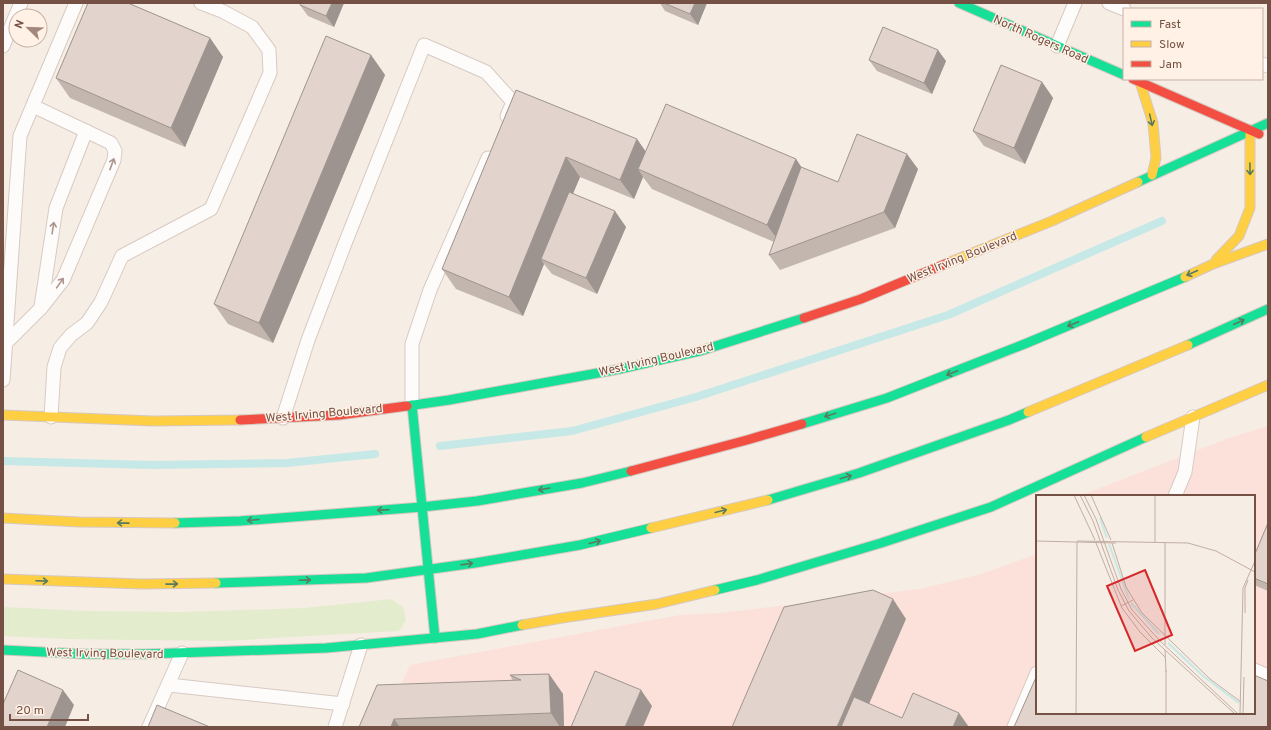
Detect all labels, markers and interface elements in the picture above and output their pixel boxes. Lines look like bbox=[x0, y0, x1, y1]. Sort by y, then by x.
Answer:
north arrow bbox=[8, 8, 48, 48]
legend bbox=[1123, 8, 1263, 80]
street label: North Rogers Road bbox=[991, 12, 1091, 68]
text: Fast bbox=[1159, 17, 1181, 33]
text: N bbox=[12, 18, 28, 31]
text: Slow bbox=[1159, 37, 1185, 53]
text: Jam bbox=[1159, 57, 1182, 73]
one-way arrow bbox=[1148, 113, 1156, 126]
one-way arrow bbox=[108, 158, 116, 170]
one-way arrow bbox=[1247, 162, 1254, 175]
one-way arrow bbox=[49, 222, 57, 235]
street label: West Irving Boulevard bbox=[905, 229, 1020, 287]
one-way arrow bbox=[1187, 270, 1199, 277]
one-way arrow bbox=[56, 277, 64, 288]
one-way arrow bbox=[1232, 317, 1244, 325]
one-way arrow bbox=[1067, 321, 1079, 328]
street label: West Irving Boulevard bbox=[597, 339, 715, 381]
one-way arrow bbox=[947, 369, 959, 377]
street label: West Irving Boulevard bbox=[265, 401, 383, 427]
one-way arrow bbox=[823, 412, 836, 419]
one-way arrow bbox=[840, 472, 852, 480]
one-way arrow bbox=[538, 486, 551, 494]
inset map bbox=[1036, 495, 1255, 714]
one-way arrow bbox=[377, 506, 390, 513]
one-way arrow bbox=[714, 507, 727, 515]
one-way arrow bbox=[247, 516, 260, 523]
one-way arrow bbox=[117, 519, 130, 526]
one-way arrow bbox=[588, 537, 601, 545]
one-way arrow bbox=[460, 560, 473, 568]
one-way arrow bbox=[298, 577, 311, 584]
one-way arrow bbox=[35, 578, 48, 585]
one-way arrow bbox=[165, 580, 178, 588]
street label: West Irving Boulevard bbox=[46, 645, 164, 663]
scale bar bbox=[10, 696, 88, 722]
text: 20 m bbox=[16, 703, 44, 719]

